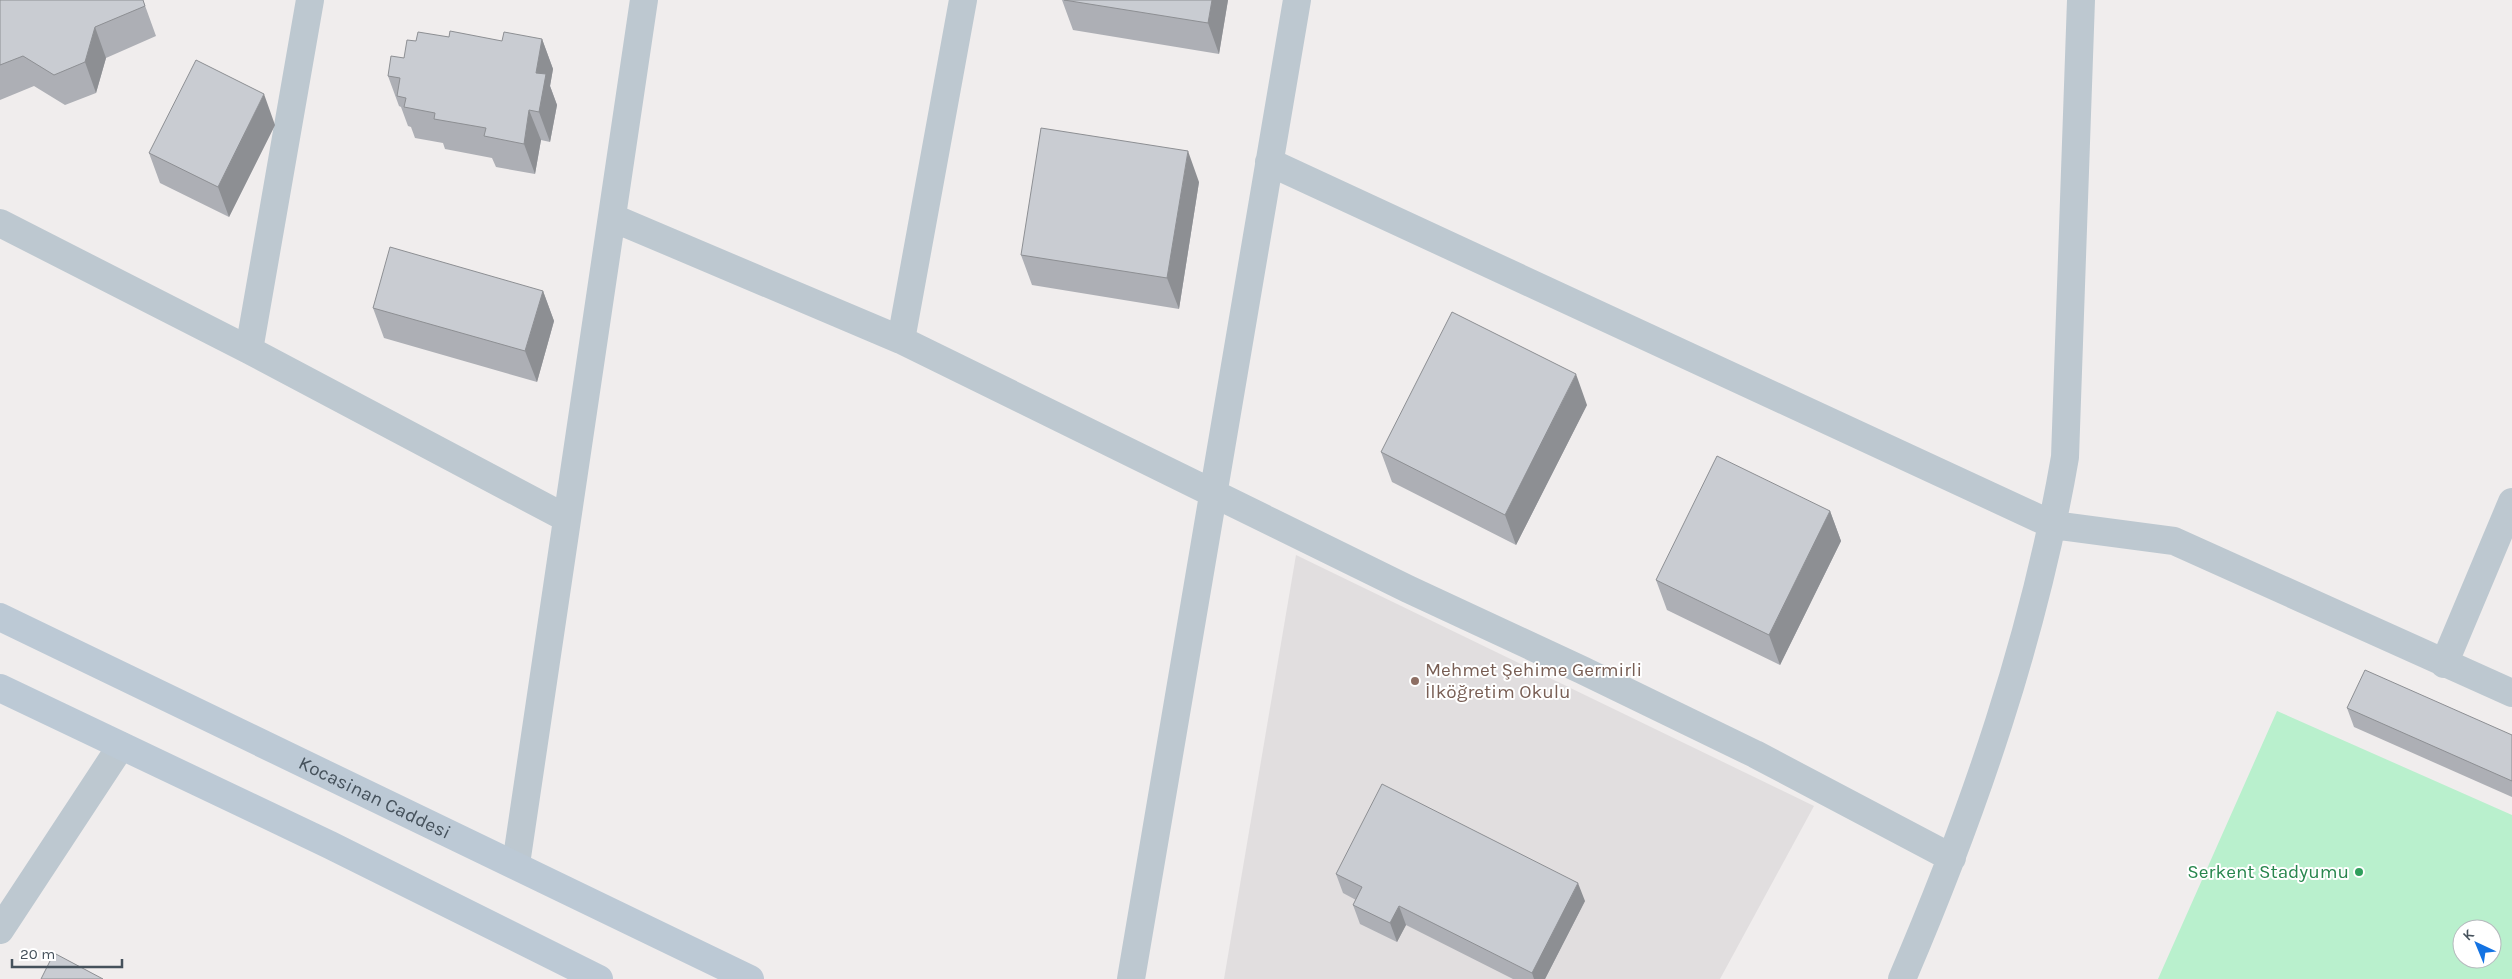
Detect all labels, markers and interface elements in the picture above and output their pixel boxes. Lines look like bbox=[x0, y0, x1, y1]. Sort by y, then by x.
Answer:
place label: Mehmet Şehime Germirli İlköğretim Okulu bbox=[1425, 659, 1642, 703]
marker: Mehmet Şehime Germirli İlköğretim Okulu bbox=[1409, 675, 1421, 687]
street label: Kocasinan Caddesi bbox=[295, 752, 454, 844]
place label: Serkent Stadyumu bbox=[2187, 861, 2349, 883]
marker: Serkent Stadyumu bbox=[2353, 866, 2365, 878]
north arrow bbox=[2452, 919, 2502, 969]
text: K bbox=[2459, 925, 2478, 944]
scale bar bbox=[12, 936, 122, 968]
text: 20 m bbox=[20, 945, 55, 963]

